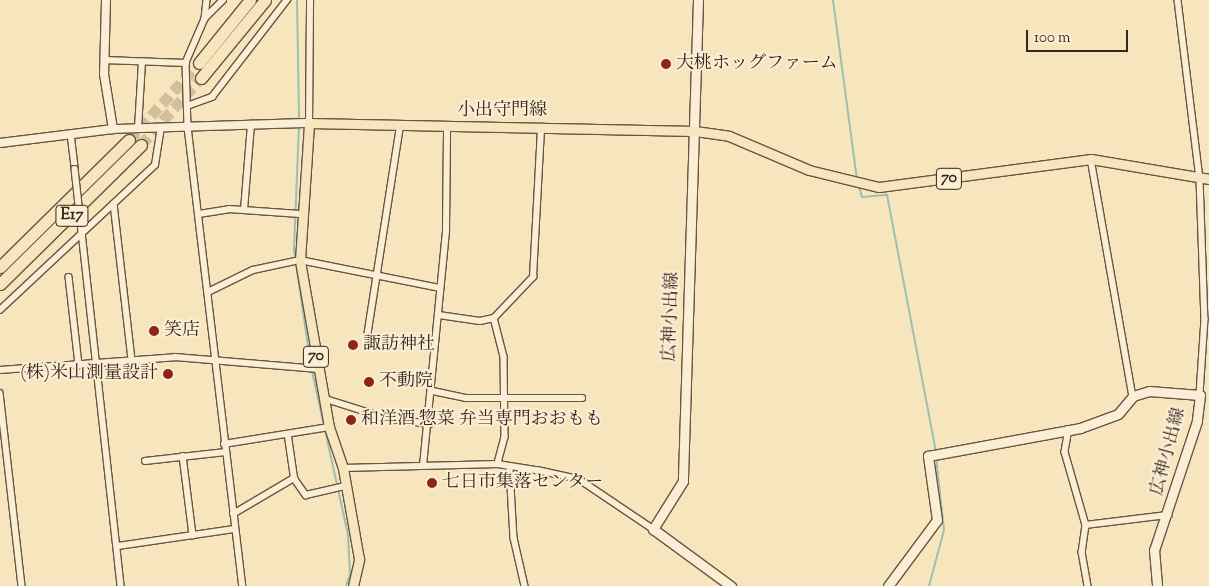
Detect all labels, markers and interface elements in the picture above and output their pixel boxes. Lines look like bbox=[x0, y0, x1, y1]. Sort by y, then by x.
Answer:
scale bar bbox=[1029, 20, 1132, 52]
text: 100 m bbox=[1034, 28, 1070, 49]
place label: 大桃ホッグファーム bbox=[676, 53, 838, 75]
marker: 大桃ホッグファーム bbox=[660, 58, 672, 70]
street label: 小出守門線 bbox=[457, 100, 547, 122]
road number: 70 bbox=[935, 165, 963, 192]
road number: E17 bbox=[54, 202, 90, 230]
street label: 広神小出線 bbox=[660, 272, 684, 362]
place label: 笑店 bbox=[164, 320, 200, 342]
marker: 笑店 bbox=[148, 325, 160, 337]
place label: 諏訪神社 bbox=[363, 334, 435, 356]
marker: 諏訪神社 bbox=[347, 339, 359, 351]
road number: 70 bbox=[302, 344, 330, 371]
place label: (株)米山測量設計 bbox=[20, 363, 158, 385]
marker: (株)米山測量設計 bbox=[162, 368, 174, 380]
place label: 不動院 bbox=[379, 371, 433, 393]
marker: 不動院 bbox=[363, 376, 375, 388]
street label: 広神小出線 bbox=[1147, 406, 1191, 498]
place label: 和洋酒 惣菜 弁当専門おおもも bbox=[361, 409, 603, 431]
marker: 和洋酒 惣菜 弁当専門おおもも bbox=[345, 414, 357, 426]
place label: 七日市集落センター bbox=[442, 472, 604, 494]
marker: 七日市集落センター bbox=[426, 477, 438, 489]

